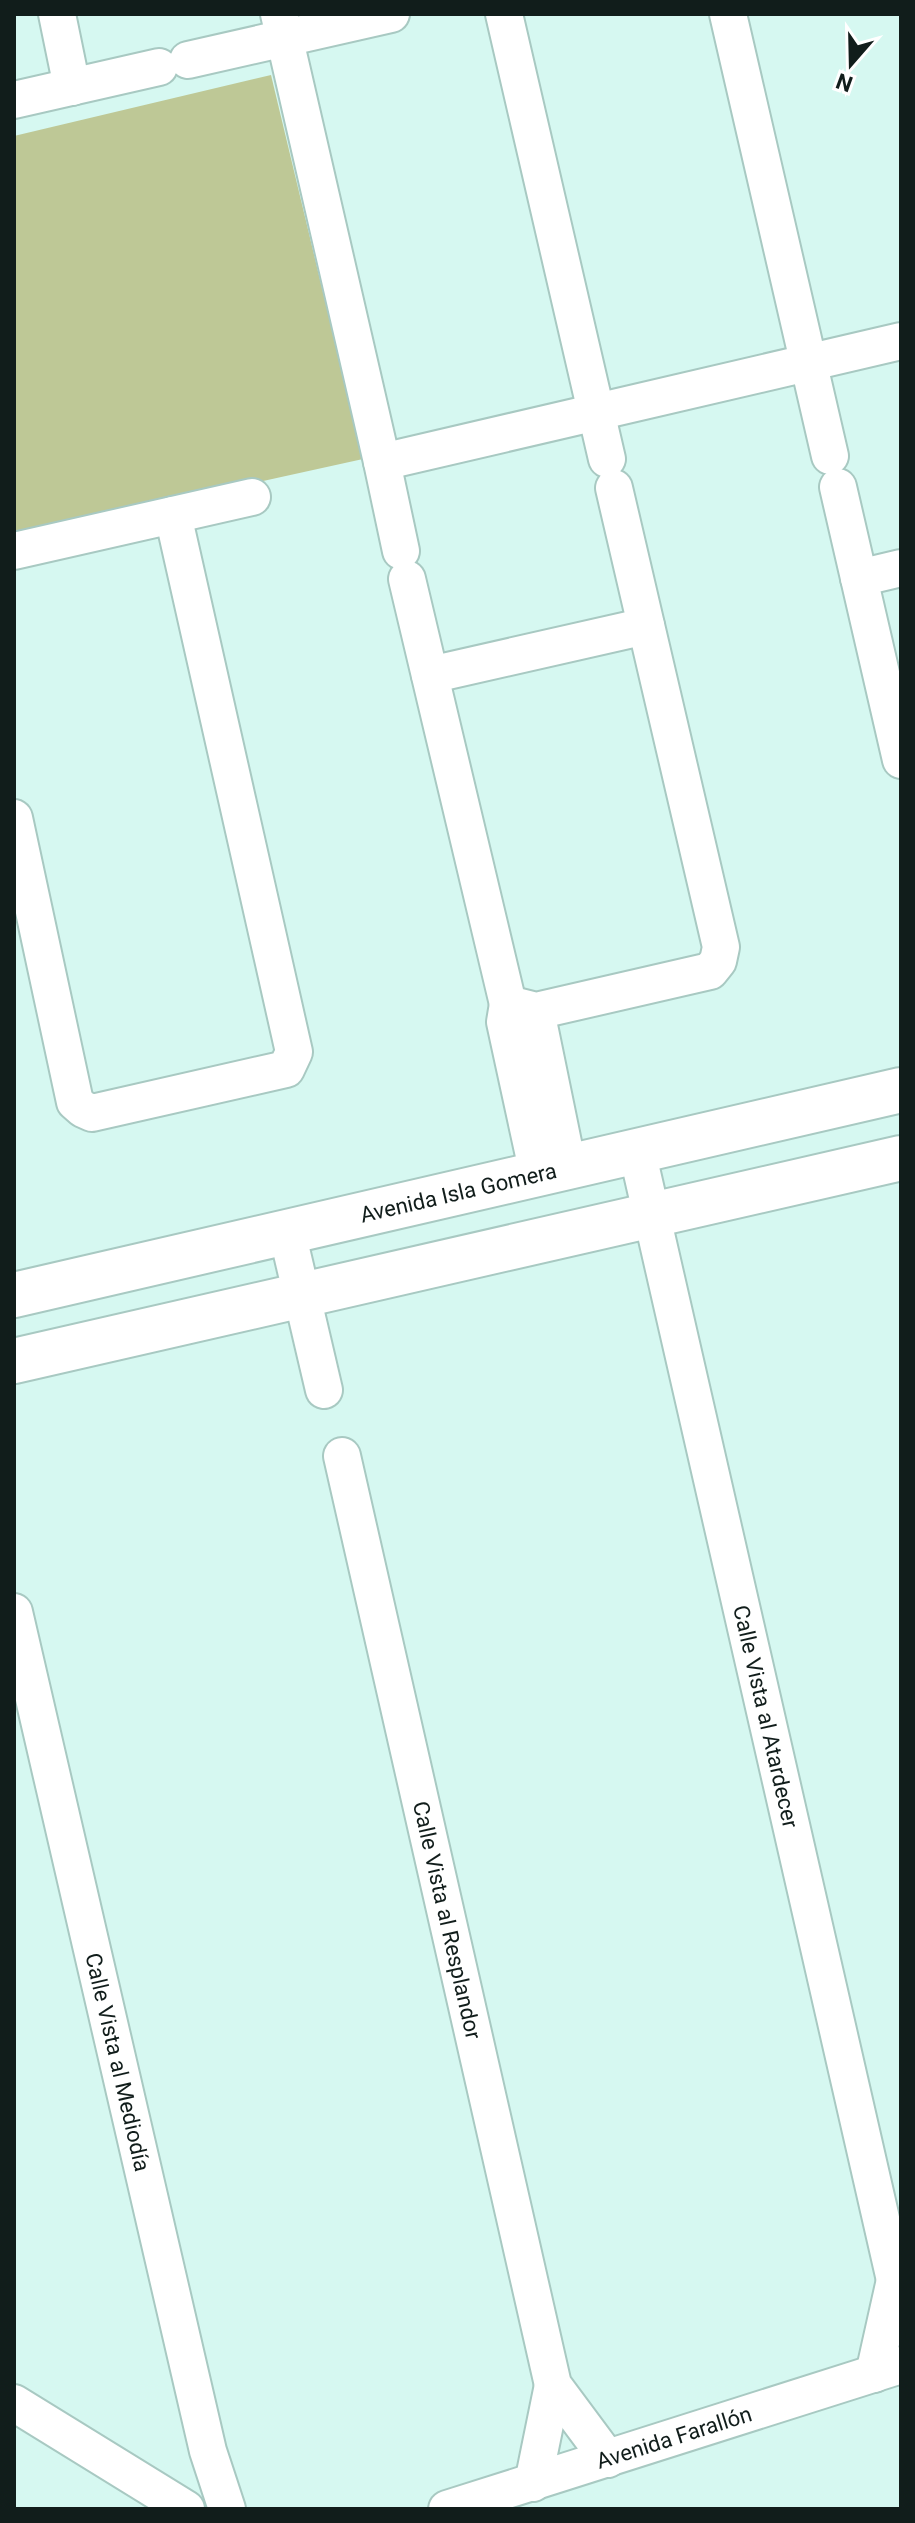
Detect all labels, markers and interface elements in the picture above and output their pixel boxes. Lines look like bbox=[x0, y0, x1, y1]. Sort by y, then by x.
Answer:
north arrow bbox=[811, 24, 891, 104]
text: N bbox=[833, 68, 856, 97]
street label: Avenida Isla Gomera bbox=[358, 1158, 559, 1227]
street label: Calle Vista al Atardecer bbox=[729, 1603, 804, 1831]
street label: Calle Vista al Resplandor bbox=[408, 1799, 487, 2042]
street label: Calle Vista al Mediodía bbox=[81, 1950, 155, 2174]
street label: Avenida Farallón bbox=[593, 2401, 755, 2473]

